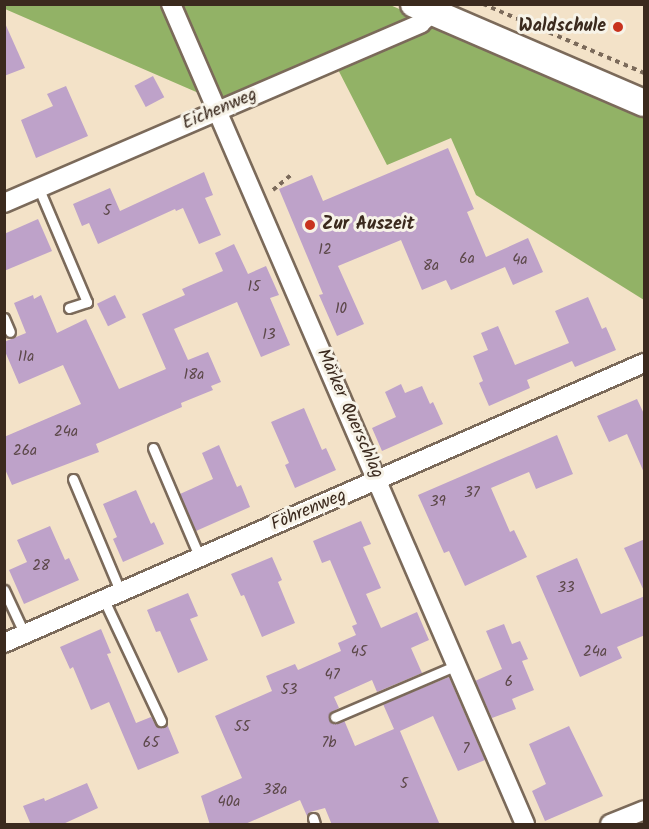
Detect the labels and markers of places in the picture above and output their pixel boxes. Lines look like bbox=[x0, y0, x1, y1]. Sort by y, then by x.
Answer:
place label: Waldschule bbox=[519, 16, 606, 38]
marker: Waldschule bbox=[611, 20, 625, 34]
place label: Zur Auszeit bbox=[322, 214, 415, 236]
marker: Zur Auszeit bbox=[303, 218, 317, 232]

